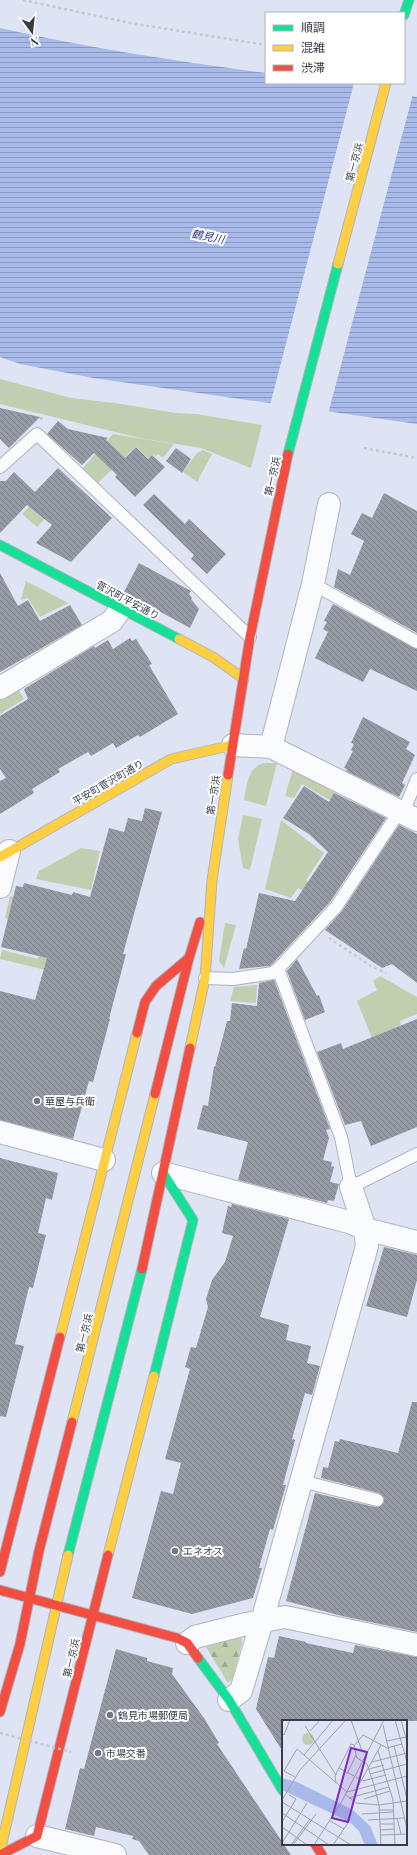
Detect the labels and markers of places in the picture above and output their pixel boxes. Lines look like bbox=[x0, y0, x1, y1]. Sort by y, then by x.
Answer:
place label: 華屋与兵衛 bbox=[45, 1094, 95, 1108]
marker: 華屋与兵衛 bbox=[32, 1096, 42, 1106]
place label: エネオス bbox=[183, 1544, 223, 1558]
marker: エネオス bbox=[170, 1546, 180, 1556]
place label: 鶴見市場郵便局 bbox=[118, 1708, 188, 1722]
marker: 鶴見市場郵便局 bbox=[105, 1710, 115, 1720]
place label: 市場交番 bbox=[106, 1746, 146, 1760]
marker: 市場交番 bbox=[93, 1748, 103, 1758]

